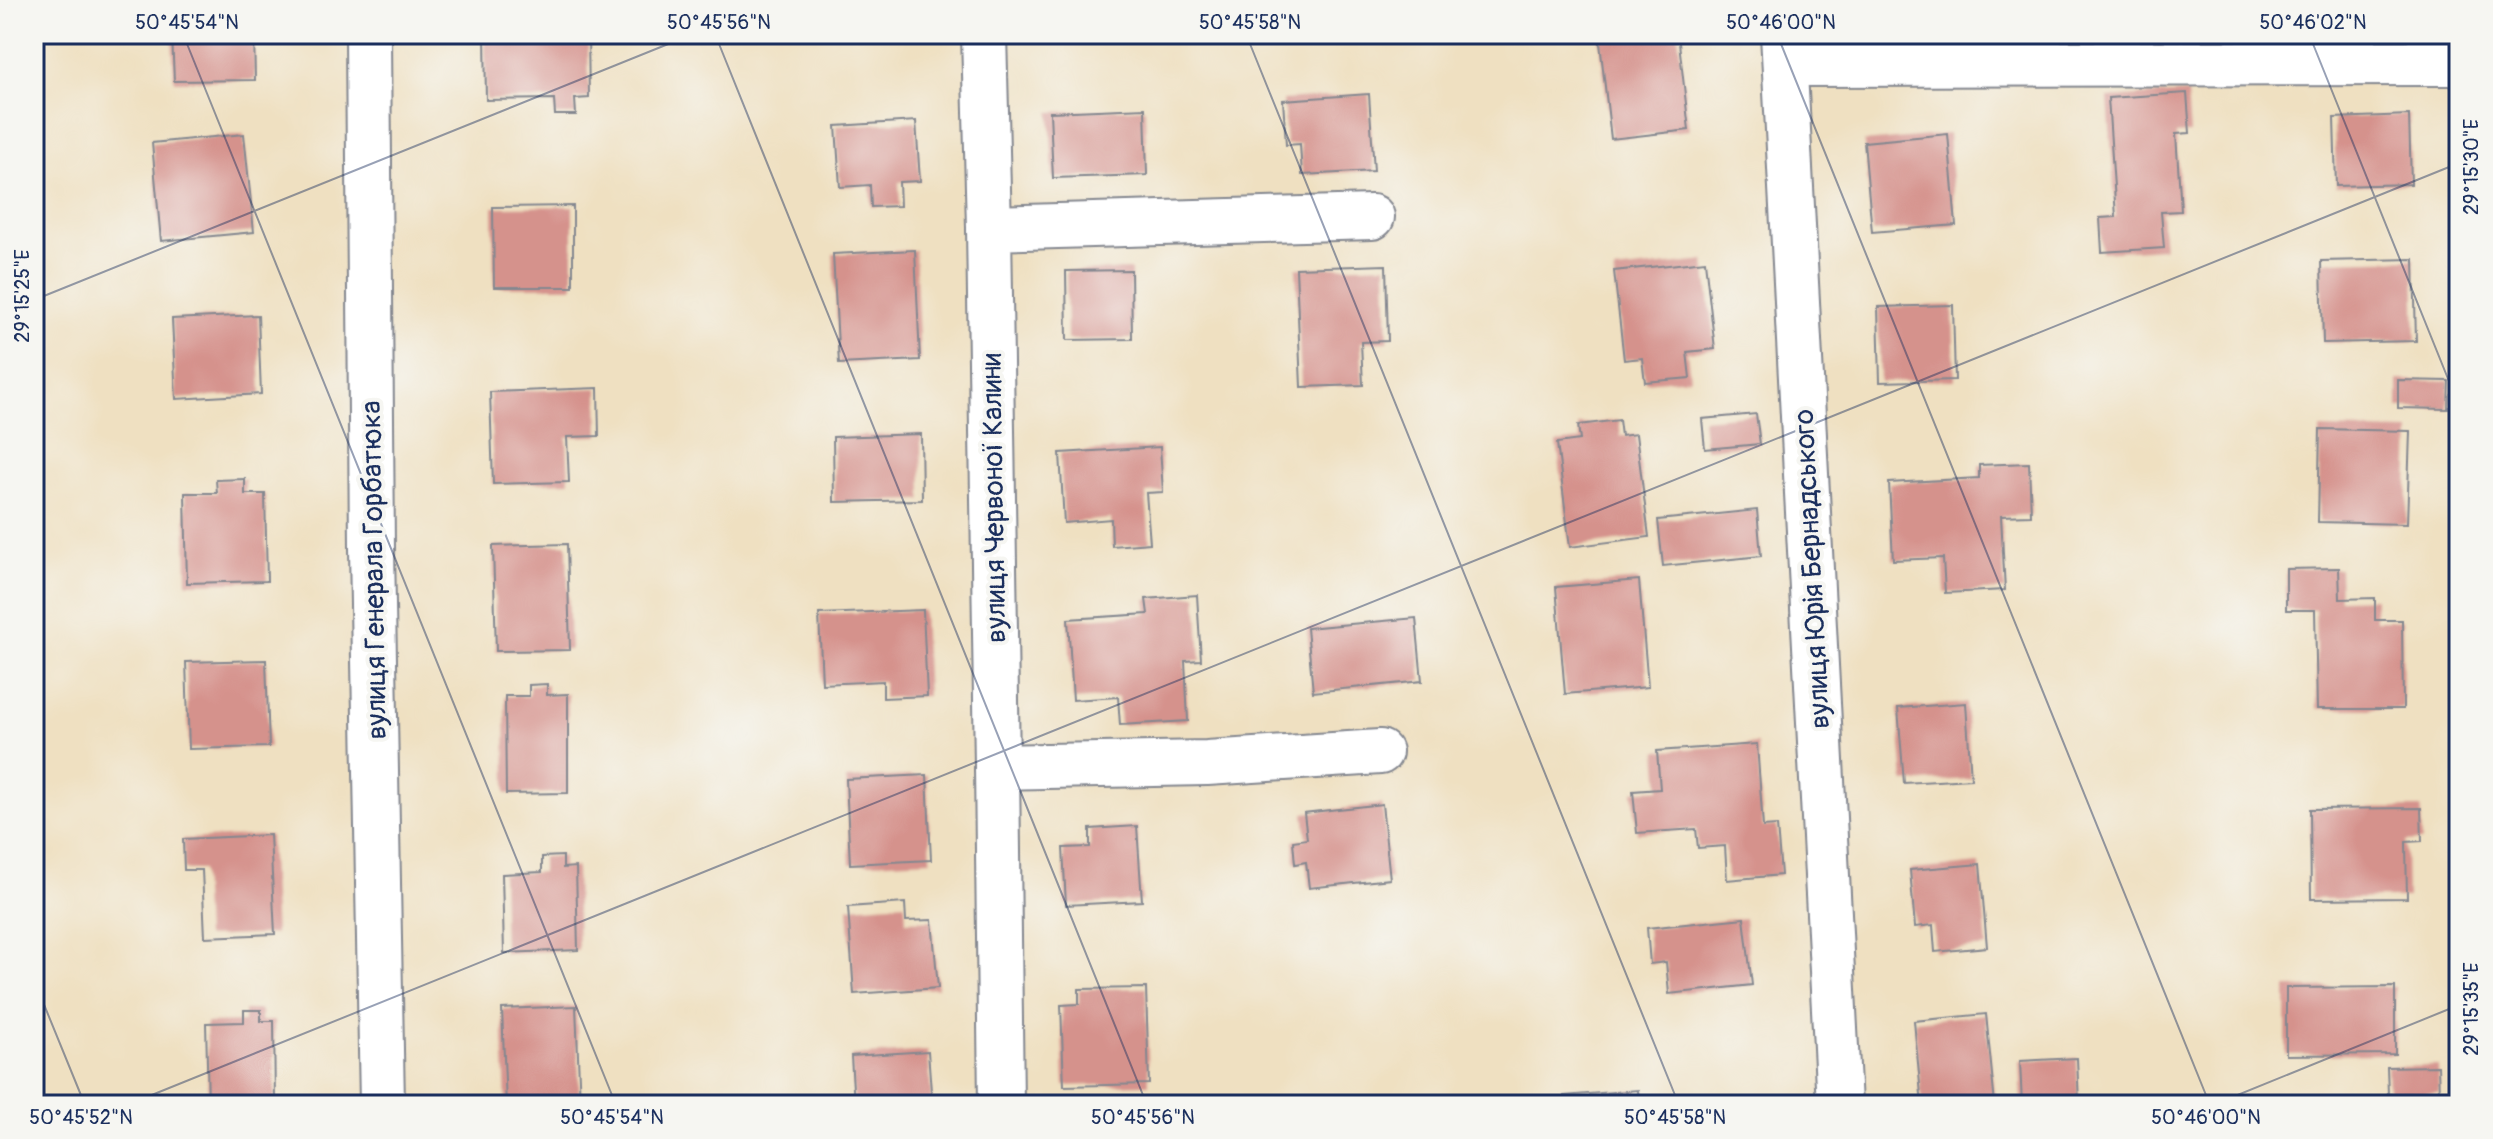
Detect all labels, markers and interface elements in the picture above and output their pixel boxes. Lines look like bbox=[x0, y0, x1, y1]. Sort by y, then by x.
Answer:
text: 50°45'54"N bbox=[135, 10, 239, 35]
text: 50°45'56"N bbox=[667, 10, 771, 35]
text: 50°45'58"N bbox=[1199, 10, 1301, 35]
text: 50°46'00"N bbox=[1726, 10, 1836, 35]
text: 50°46'02"N bbox=[2260, 10, 2366, 35]
text: 29°15'30"E bbox=[2459, 119, 2484, 215]
text: 29°15'25"E bbox=[10, 249, 35, 343]
street label: вулиця Червоної Калини bbox=[974, 353, 1015, 643]
street label: вулиця Генерала Горбатюка bbox=[354, 400, 395, 740]
street label: вулиця Юрія Бернадського bbox=[1787, 408, 1838, 730]
text: 29°15'35"E bbox=[2459, 962, 2484, 1056]
text: 50°45'52"N bbox=[29, 1105, 133, 1130]
text: 50°45'54"N bbox=[560, 1105, 664, 1130]
text: 50°45'56"N bbox=[1091, 1105, 1195, 1130]
text: 50°45'58"N bbox=[1624, 1105, 1726, 1130]
text: 50°46'00"N bbox=[2151, 1105, 2261, 1130]

